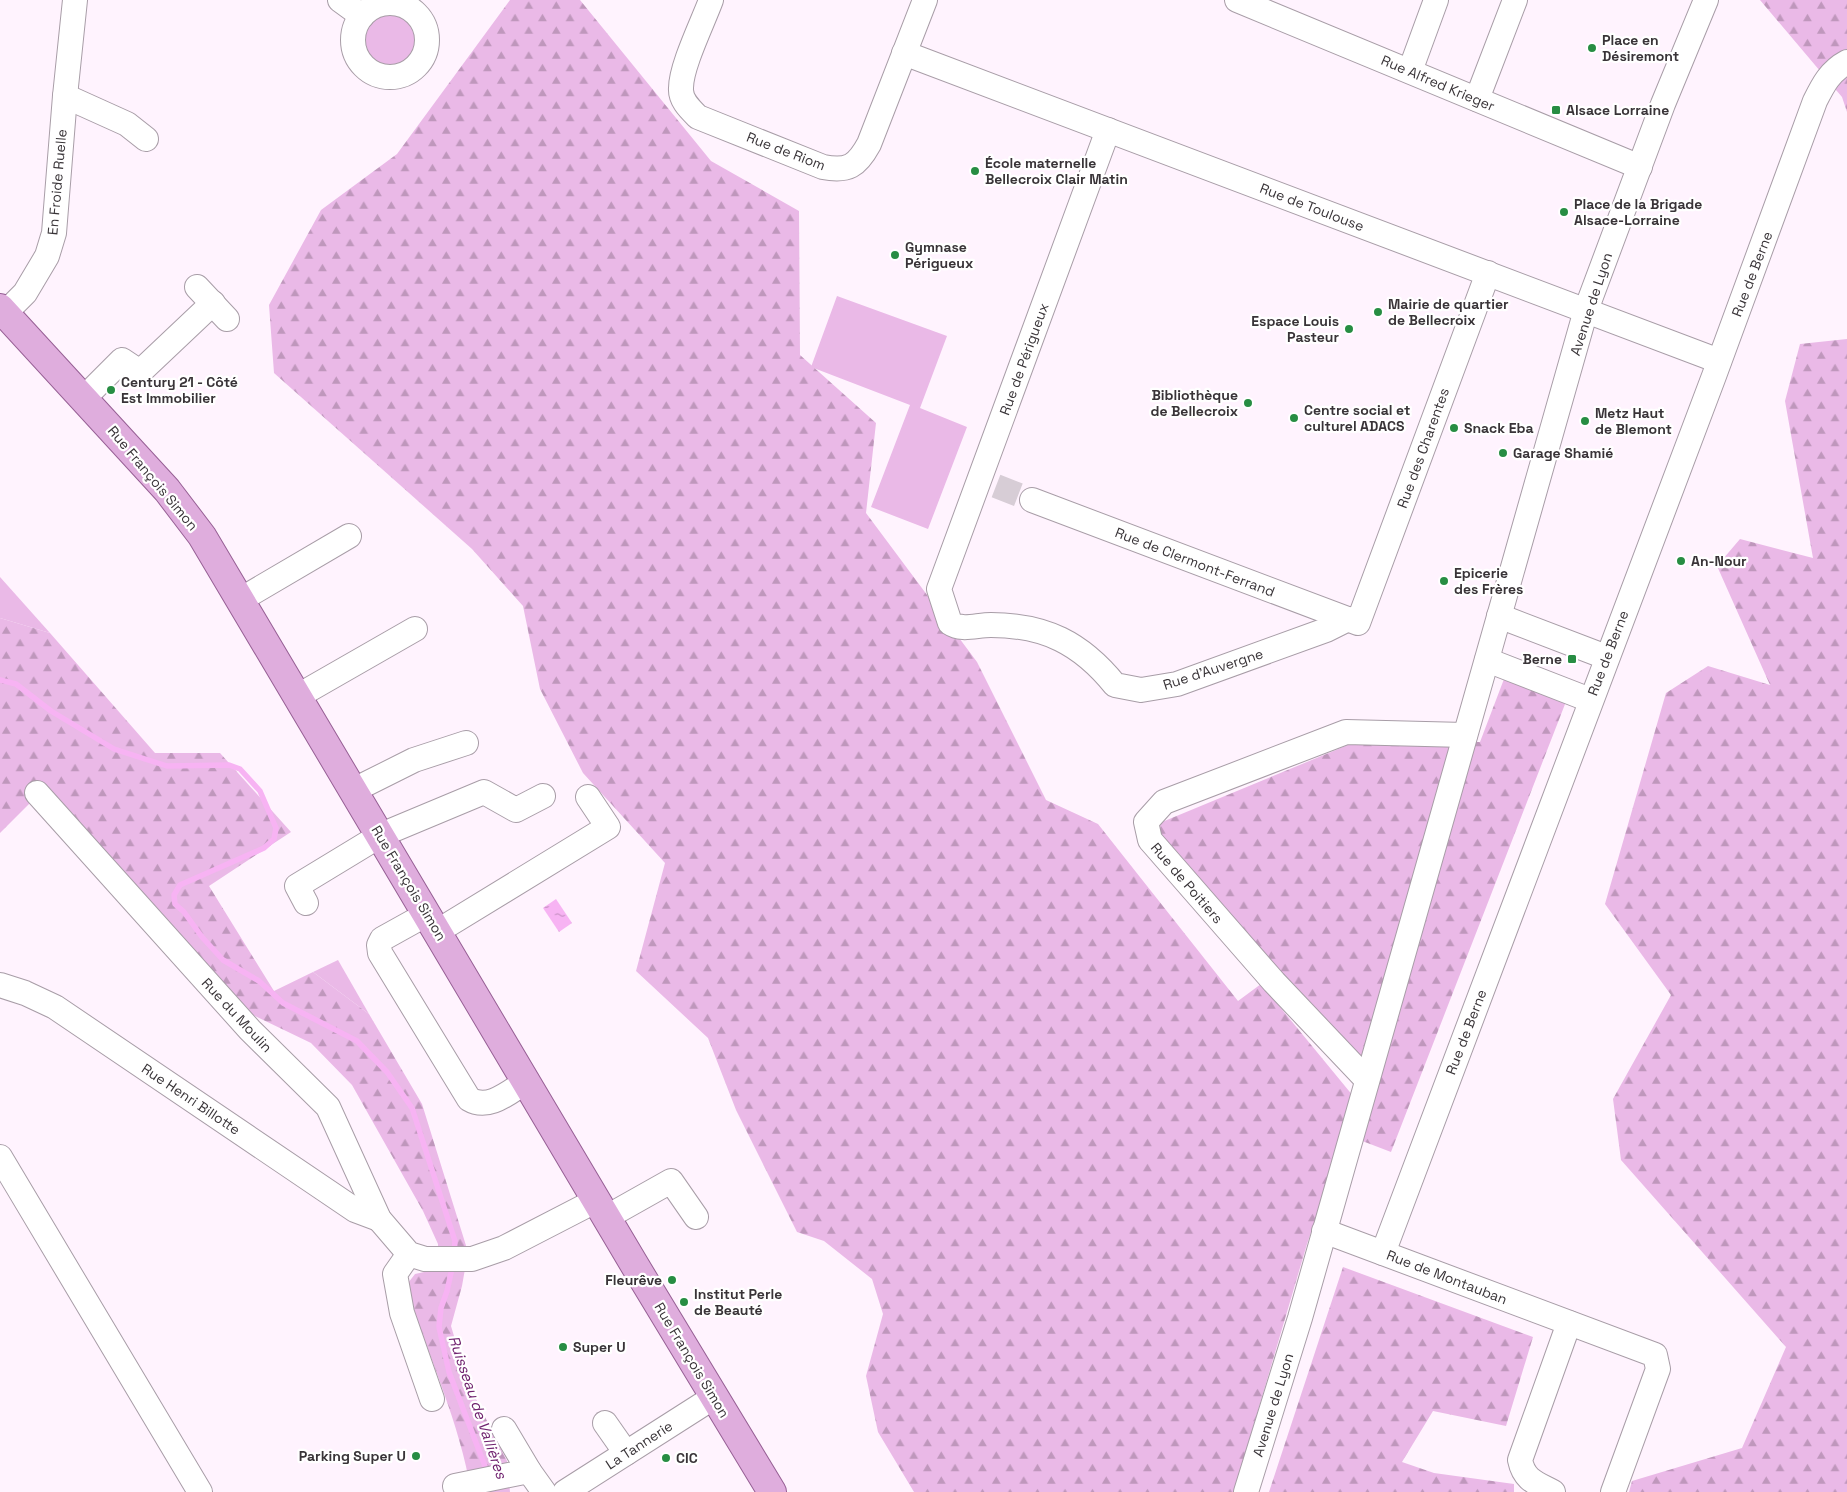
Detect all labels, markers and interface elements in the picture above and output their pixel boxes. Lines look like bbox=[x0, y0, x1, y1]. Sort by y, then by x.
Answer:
place label: Place en Désiremont bbox=[1602, 31, 1679, 65]
marker: Place en Désiremont bbox=[1586, 42, 1598, 54]
street label: Rue Alfred Krieger bbox=[1379, 51, 1497, 115]
place label: Alsace Lorraine bbox=[1566, 101, 1669, 119]
marker: Alsace Lorraine bbox=[1550, 104, 1562, 116]
street label: En Froide Ruelle bbox=[43, 128, 71, 236]
street label: Rue de Riom bbox=[744, 128, 828, 174]
place label: École maternelle Bellecroix Clair Matin bbox=[985, 154, 1128, 188]
marker: École maternelle Bellecroix Clair Matin bbox=[969, 165, 981, 177]
street label: Rue de Toulouse bbox=[1257, 179, 1367, 235]
place label: Place de la Brigade Alsace-Lorraine bbox=[1574, 195, 1702, 229]
marker: Place de la Brigade Alsace-Lorraine bbox=[1558, 206, 1570, 218]
street label: Rue de Berne bbox=[1727, 229, 1777, 319]
place label: Gymnase Périgueux bbox=[905, 238, 973, 272]
marker: Gymnase Périgueux bbox=[889, 249, 901, 261]
street label: Avenue de Lyon bbox=[1566, 250, 1616, 358]
place label: Mairie de quartier de Bellecroix bbox=[1388, 295, 1509, 329]
street label: Rue de Périgueux bbox=[995, 300, 1053, 418]
marker: Mairie de quartier de Bellecroix bbox=[1372, 306, 1384, 318]
place label: Espace Louis Pasteur bbox=[1251, 312, 1339, 346]
marker: Espace Louis Pasteur bbox=[1343, 323, 1355, 335]
place label: Century 21 - Côté Est Immobilier bbox=[121, 373, 238, 407]
marker: Century 21 - Côté Est Immobilier bbox=[105, 384, 117, 396]
street label: Rue des Charentes bbox=[1393, 385, 1453, 511]
place label: Bibliothèque de Bellecroix bbox=[1150, 386, 1238, 420]
marker: Bibliothèque de Bellecroix bbox=[1242, 397, 1254, 409]
place label: Centre social et culturel ADACS bbox=[1304, 401, 1410, 435]
place label: Metz Haut de Blemont bbox=[1595, 404, 1672, 438]
marker: Centre social et culturel ADACS bbox=[1288, 412, 1300, 424]
marker: Metz Haut de Blemont bbox=[1579, 415, 1591, 427]
place label: Snack Eba bbox=[1464, 419, 1534, 437]
street label: Rue François Simon bbox=[104, 422, 202, 534]
marker: Snack Eba bbox=[1448, 422, 1460, 434]
place label: Garage Shamié bbox=[1513, 444, 1613, 462]
marker: Garage Shamié bbox=[1497, 447, 1509, 459]
street label: Rue de Clermont-Ferrand bbox=[1113, 523, 1277, 601]
place label: An-Nour bbox=[1691, 552, 1747, 570]
marker: An-Nour bbox=[1675, 555, 1687, 567]
place label: Epicerie des Frères bbox=[1454, 564, 1523, 598]
marker: Epicerie des Frères bbox=[1438, 575, 1450, 587]
street label: Rue de Berne bbox=[1583, 608, 1633, 698]
street label: Rue d'Auvergne bbox=[1161, 644, 1265, 694]
place label: Berne bbox=[1522, 650, 1562, 668]
marker: Berne bbox=[1566, 653, 1578, 665]
street label: Rue François Simon bbox=[367, 822, 451, 944]
street label: Rue de Poitiers bbox=[1147, 839, 1227, 927]
street label: Rue du Moulin bbox=[198, 974, 276, 1056]
street label: Rue de Berne bbox=[1441, 987, 1491, 1077]
street label: Rue Henri Billotte bbox=[138, 1059, 244, 1139]
street label: Rue de Montauban bbox=[1384, 1246, 1510, 1308]
place label: Fleurêve bbox=[605, 1271, 662, 1289]
marker: Fleurêve bbox=[666, 1274, 678, 1286]
place label: Institut Perle de Beauté bbox=[694, 1285, 782, 1319]
marker: Institut Perle de Beauté bbox=[678, 1296, 690, 1308]
street label: Rue François Simon bbox=[650, 1299, 734, 1421]
water label: Ruisseau de Vallières bbox=[445, 1333, 512, 1482]
place label: Super U bbox=[573, 1338, 626, 1356]
marker: Super U bbox=[557, 1341, 569, 1353]
street label: Avenue de Lyon bbox=[1249, 1351, 1297, 1459]
street label: La Tannerie bbox=[602, 1417, 676, 1473]
place label: Parking Super U bbox=[299, 1447, 406, 1465]
place label: CIC bbox=[676, 1449, 698, 1467]
marker: Parking Super U bbox=[410, 1450, 422, 1462]
marker: CIC bbox=[660, 1452, 672, 1464]

